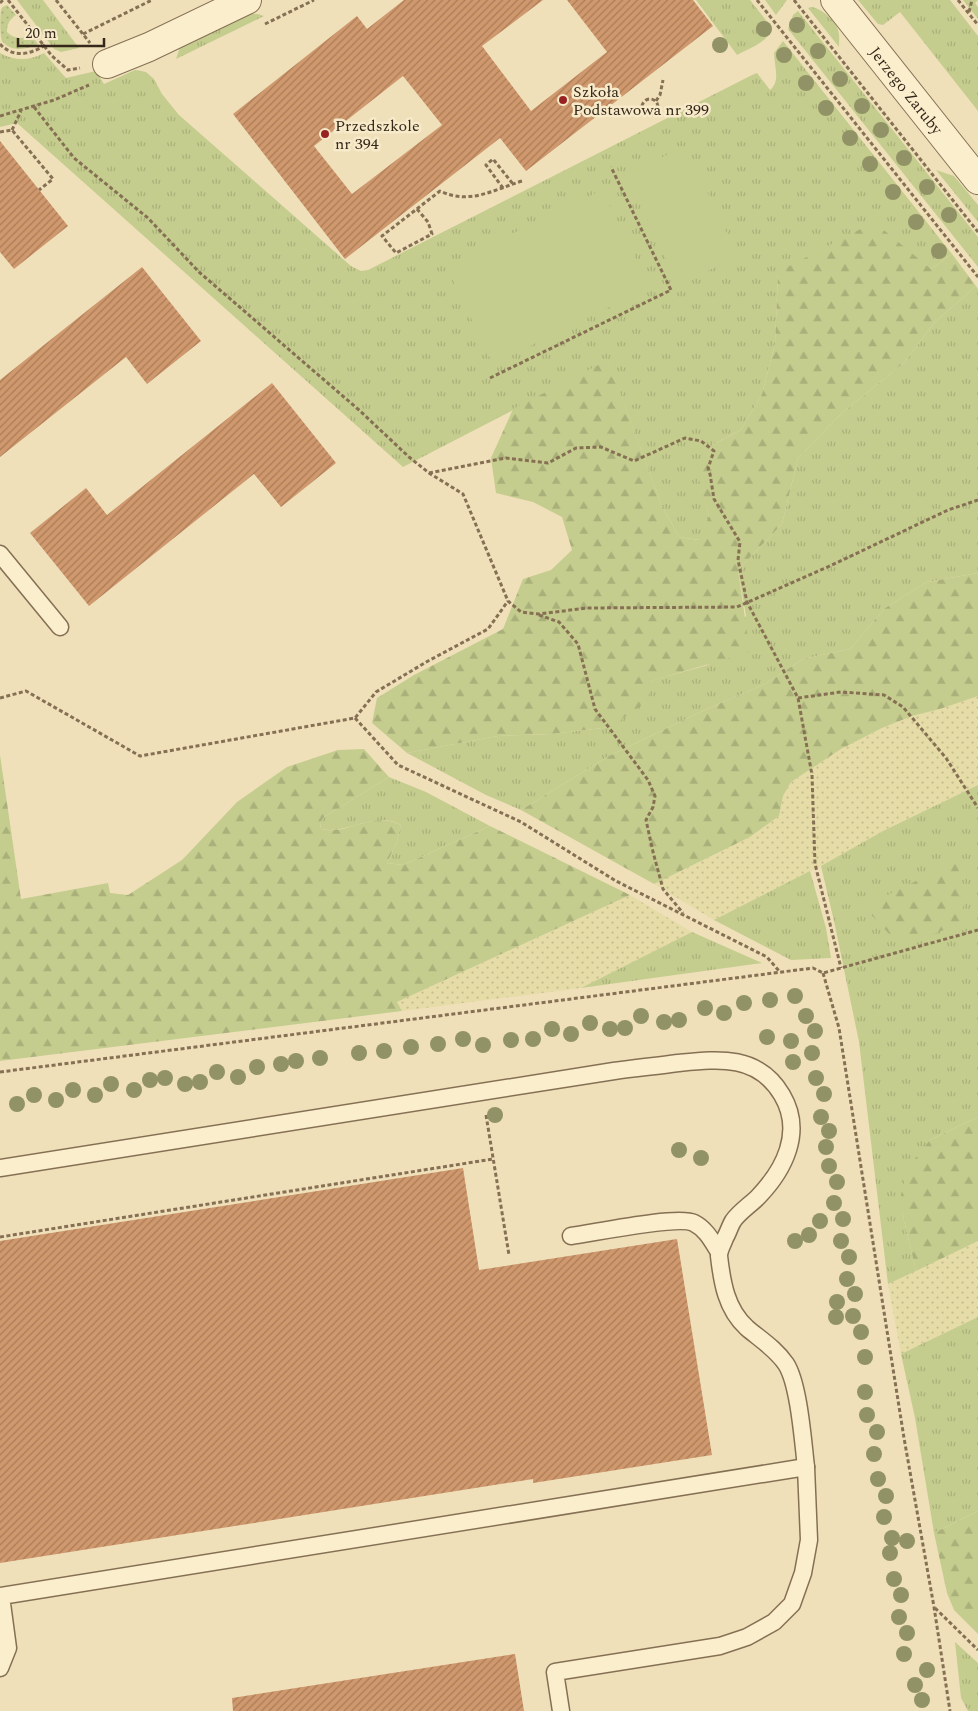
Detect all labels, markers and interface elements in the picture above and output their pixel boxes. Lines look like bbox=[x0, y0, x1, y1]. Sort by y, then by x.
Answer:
scale bar bbox=[18, 15, 104, 47]
text: 20 m bbox=[25, 22, 57, 45]
street label: Jerzego Zaruby bbox=[863, 41, 949, 141]
place label: Szkoła Podstawowa nr 399 bbox=[573, 80, 709, 122]
marker: Szkoła Podstawowa nr 399 bbox=[557, 94, 569, 106]
place label: Przedszkole nr 394 bbox=[335, 114, 420, 156]
marker: Przedszkole nr 394 bbox=[319, 128, 331, 140]

